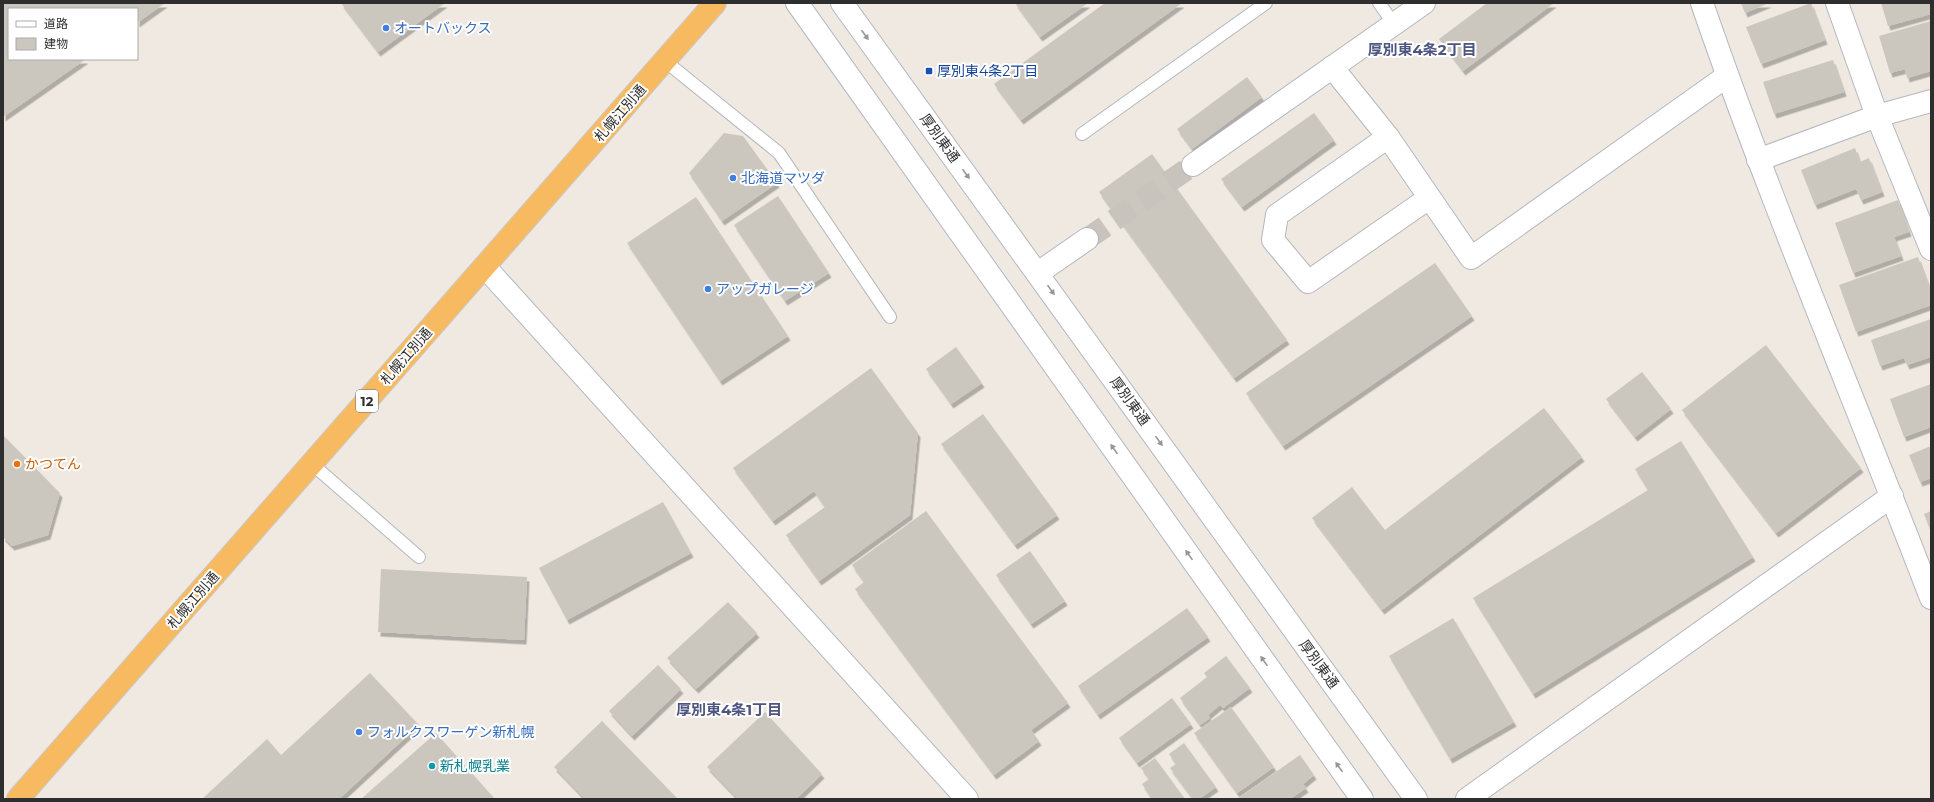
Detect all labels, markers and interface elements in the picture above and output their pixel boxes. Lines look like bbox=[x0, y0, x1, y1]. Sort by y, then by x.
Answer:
legend bbox=[8, 8, 138, 60]
text: 道路 bbox=[44, 16, 68, 31]
place label: オートバックス bbox=[394, 19, 492, 37]
marker: オートバックス bbox=[381, 23, 391, 33]
one-way arrow bbox=[861, 29, 869, 40]
text: 建物 bbox=[44, 36, 68, 51]
district label: 厚別東4条2丁目 bbox=[1367, 40, 1477, 59]
place label: 厚別東4条2丁目 bbox=[937, 62, 1038, 80]
marker: 厚別東4条2丁目 bbox=[924, 66, 934, 76]
street label: 札幌江別通 bbox=[590, 81, 650, 145]
street label: 厚別東通 bbox=[916, 110, 964, 166]
one-way arrow bbox=[962, 168, 970, 179]
place label: 北海道マツダ bbox=[741, 169, 825, 187]
marker: 北海道マツダ bbox=[728, 173, 738, 183]
place label: アップガレージ bbox=[716, 280, 814, 298]
marker: アップガレージ bbox=[703, 284, 713, 294]
one-way arrow bbox=[1046, 285, 1055, 296]
street label: 札幌江別通 bbox=[376, 324, 436, 388]
street label: 厚別東通 bbox=[1106, 373, 1154, 429]
road number: 12 bbox=[356, 390, 378, 412]
one-way arrow bbox=[1155, 436, 1163, 447]
one-way arrow bbox=[1110, 444, 1118, 454]
place label: かつてん bbox=[25, 455, 81, 473]
marker: かつてん bbox=[12, 459, 22, 469]
one-way arrow bbox=[1185, 550, 1193, 560]
street label: 札幌江別通 bbox=[163, 568, 223, 632]
street label: 厚別東通 bbox=[1295, 636, 1343, 692]
one-way arrow bbox=[1260, 656, 1268, 666]
district label: 厚別東4条1丁目 bbox=[676, 700, 782, 719]
place label: フォルクスワーゲン新札幌 bbox=[367, 723, 535, 741]
marker: フォルクスワーゲン新札幌 bbox=[354, 727, 364, 737]
place label: 新札幌乳業 bbox=[440, 757, 510, 775]
marker: 新札幌乳業 bbox=[427, 761, 437, 771]
one-way arrow bbox=[1335, 762, 1343, 772]

